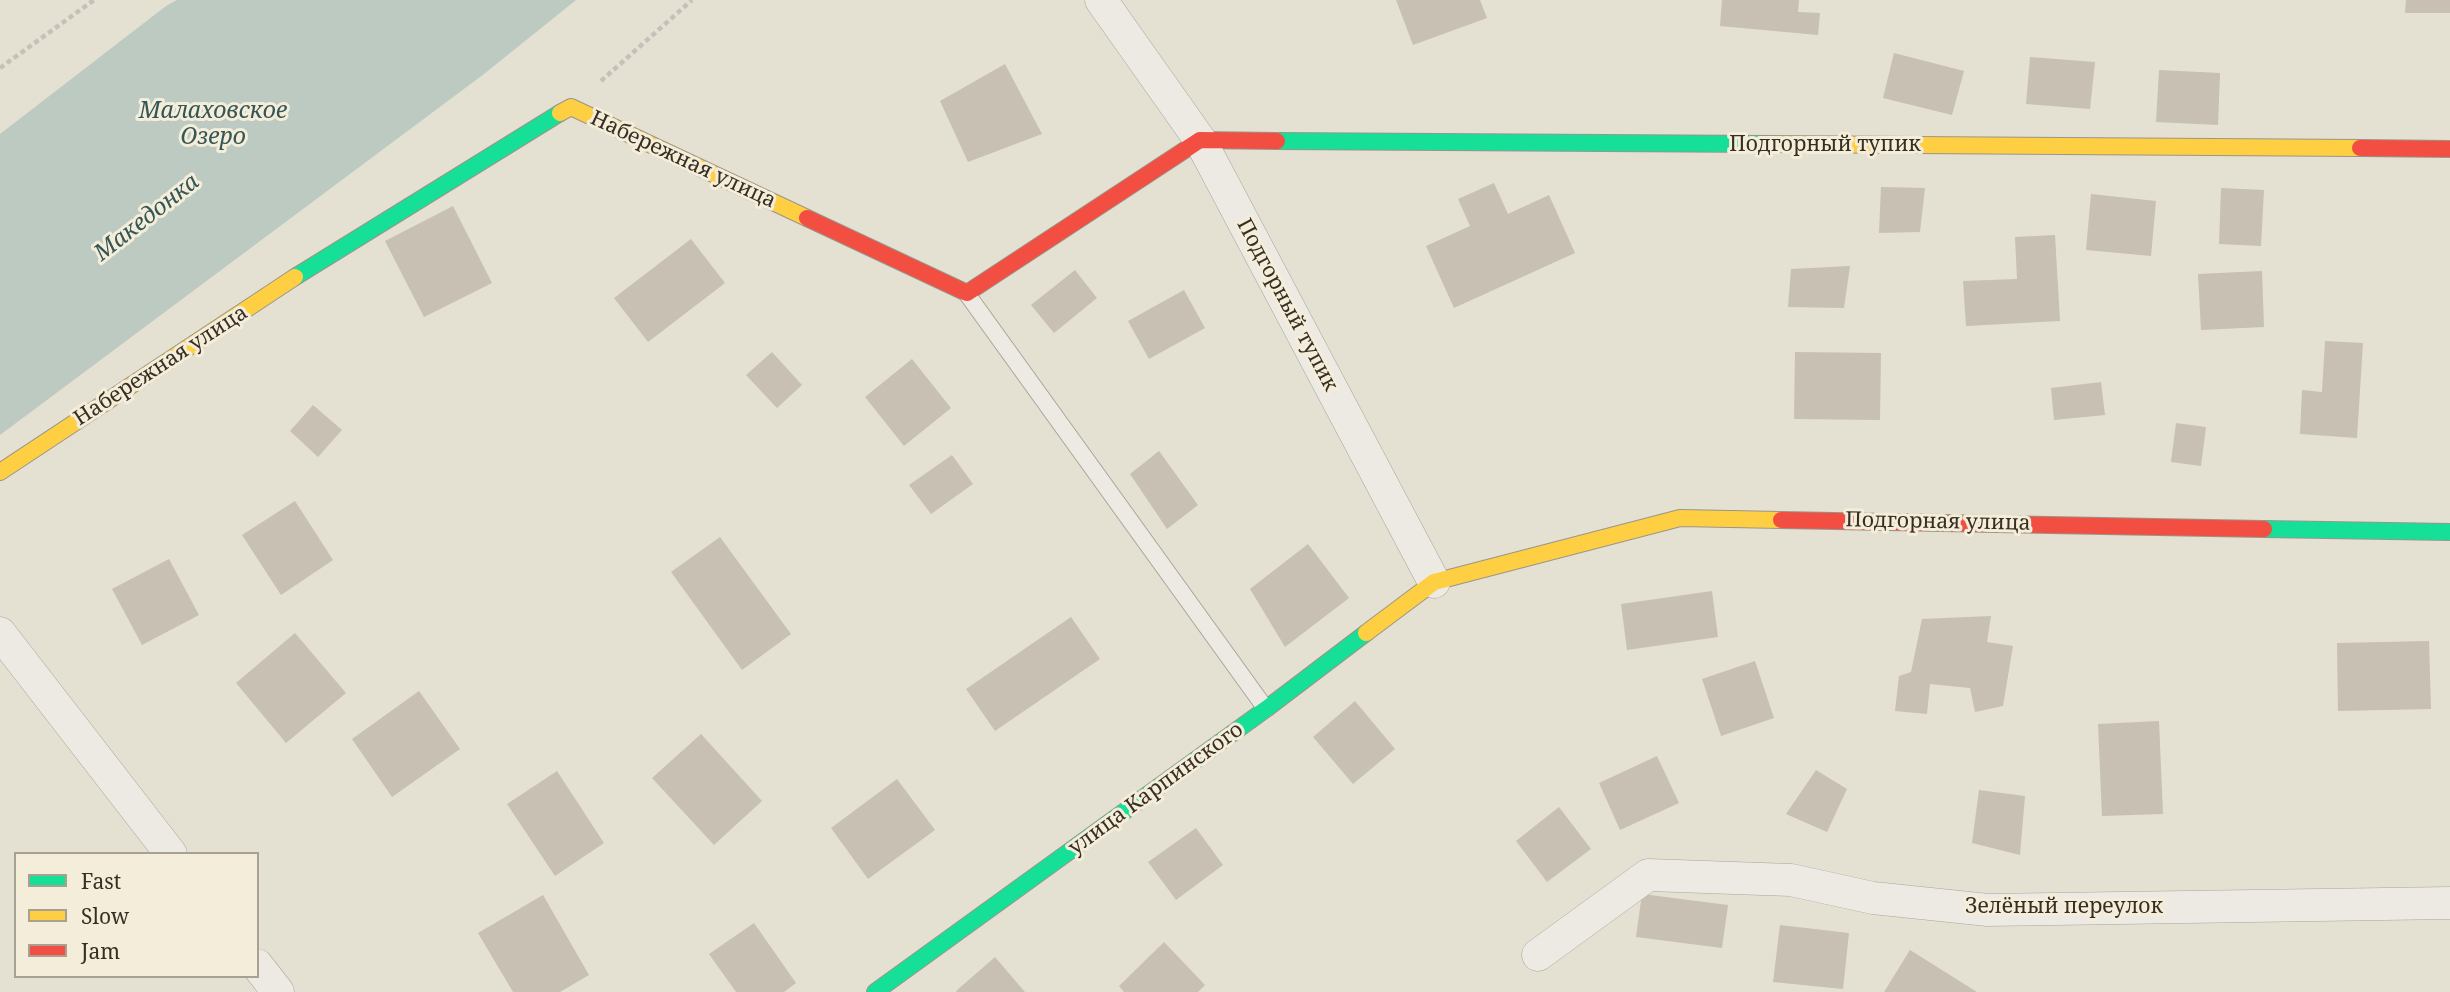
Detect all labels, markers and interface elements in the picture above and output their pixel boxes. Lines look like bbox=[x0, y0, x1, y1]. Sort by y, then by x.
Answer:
water label: Малаховское Озеро bbox=[139, 97, 287, 151]
street label: Набережная улица bbox=[586, 106, 780, 214]
street label: Подгорный тупик bbox=[1729, 132, 1921, 158]
water label: Македонка bbox=[89, 169, 205, 267]
street label: Подгорный тупик bbox=[1231, 215, 1343, 395]
street label: Набережная улица bbox=[69, 300, 253, 432]
street label: Подгорная улица bbox=[1845, 508, 2031, 536]
street label: улица Карпинского bbox=[1064, 717, 1248, 861]
legend bbox=[14, 852, 259, 978]
text: Fast bbox=[81, 867, 121, 895]
street label: Зелёный переулок bbox=[1965, 894, 2163, 920]
text: Slow bbox=[81, 902, 129, 930]
text: Jam bbox=[81, 937, 120, 965]

